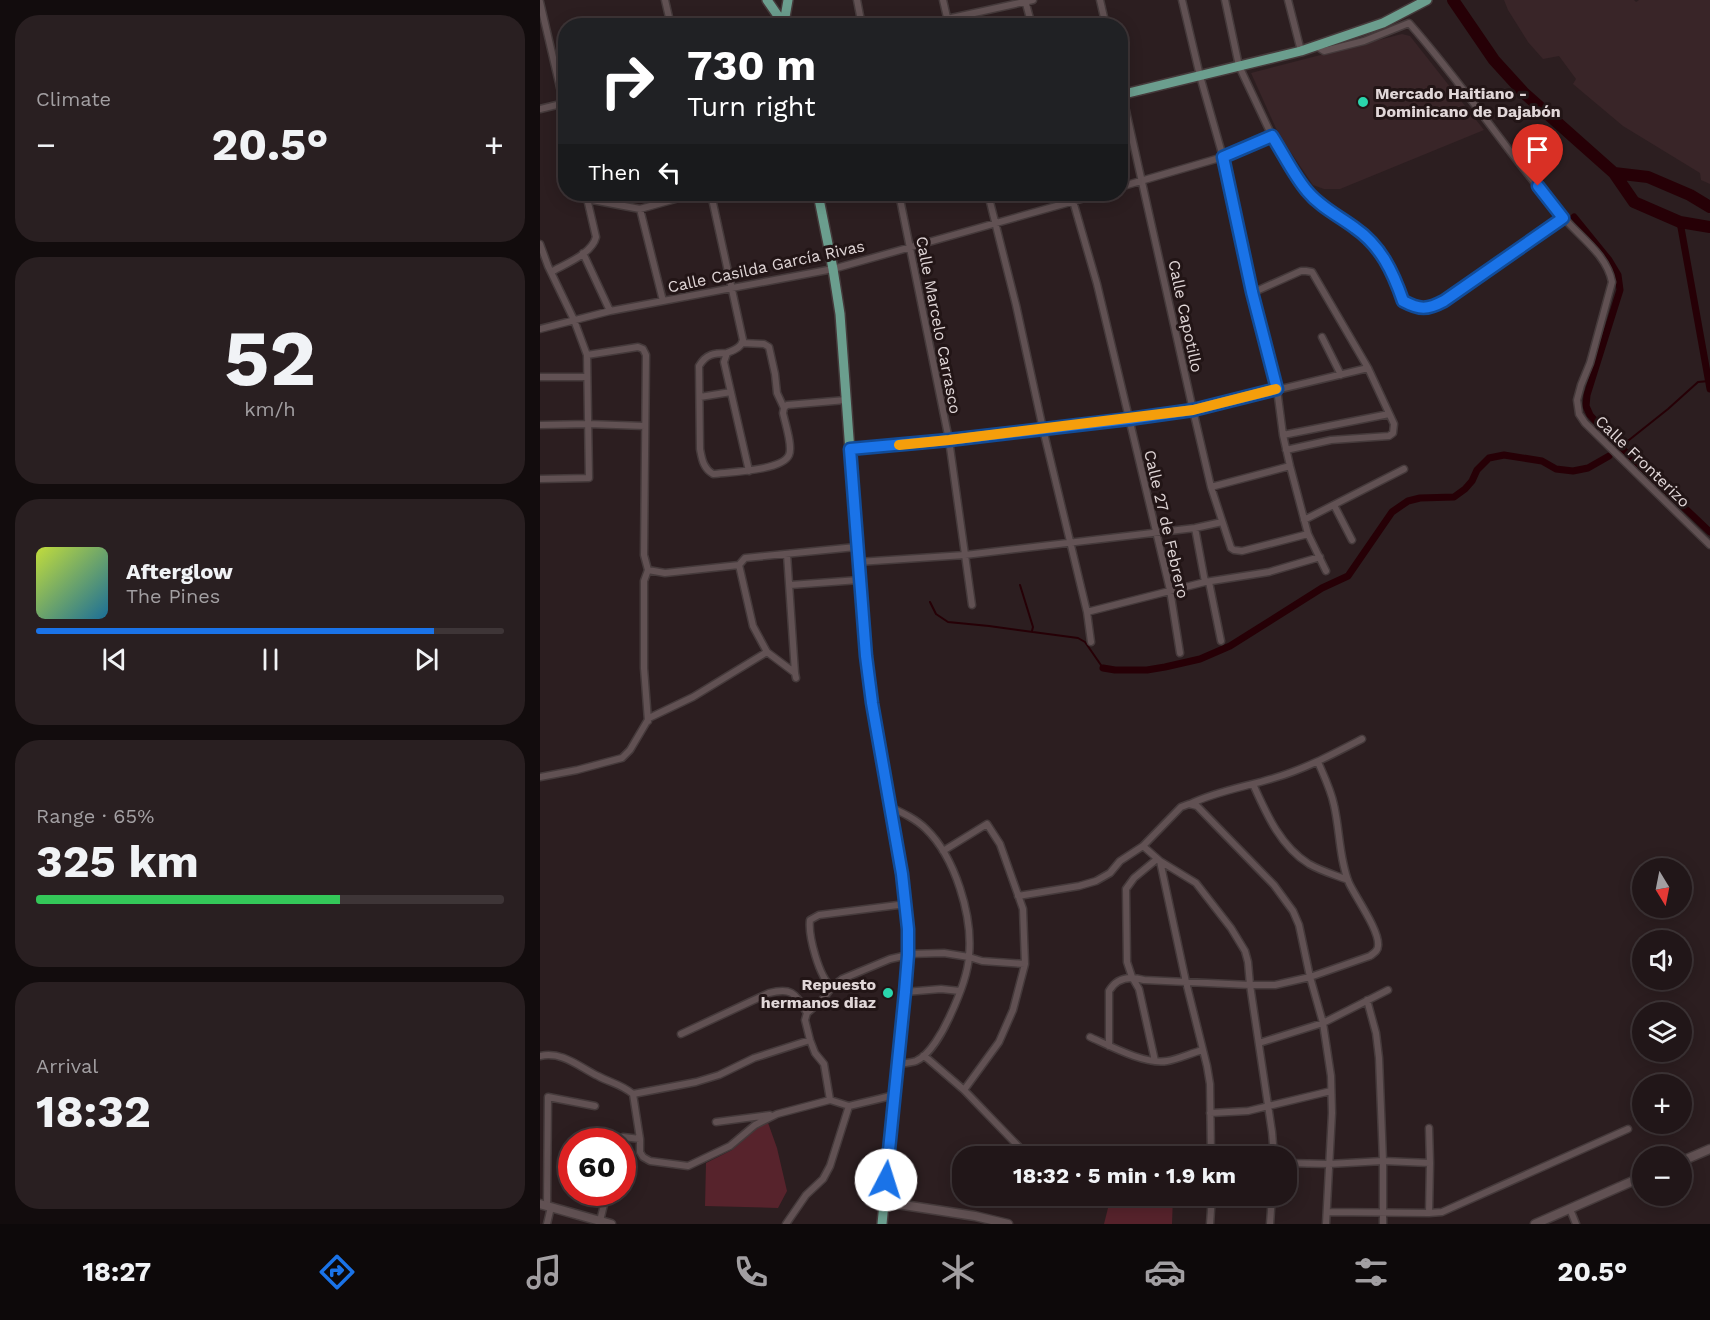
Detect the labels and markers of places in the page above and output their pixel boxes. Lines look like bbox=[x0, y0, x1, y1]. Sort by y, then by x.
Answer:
place label: Mercado Haitiano - Dominicano de Dajabón bbox=[1375, 84, 1561, 121]
marker: Mercado Haitiano - Dominicano de Dajabón bbox=[1356, 95, 1370, 109]
pin bbox=[1512, 124, 1563, 186]
place label: Repuesto hermanos diaz bbox=[761, 975, 876, 1012]
marker: Repuesto hermanos diaz bbox=[881, 986, 895, 1000]

